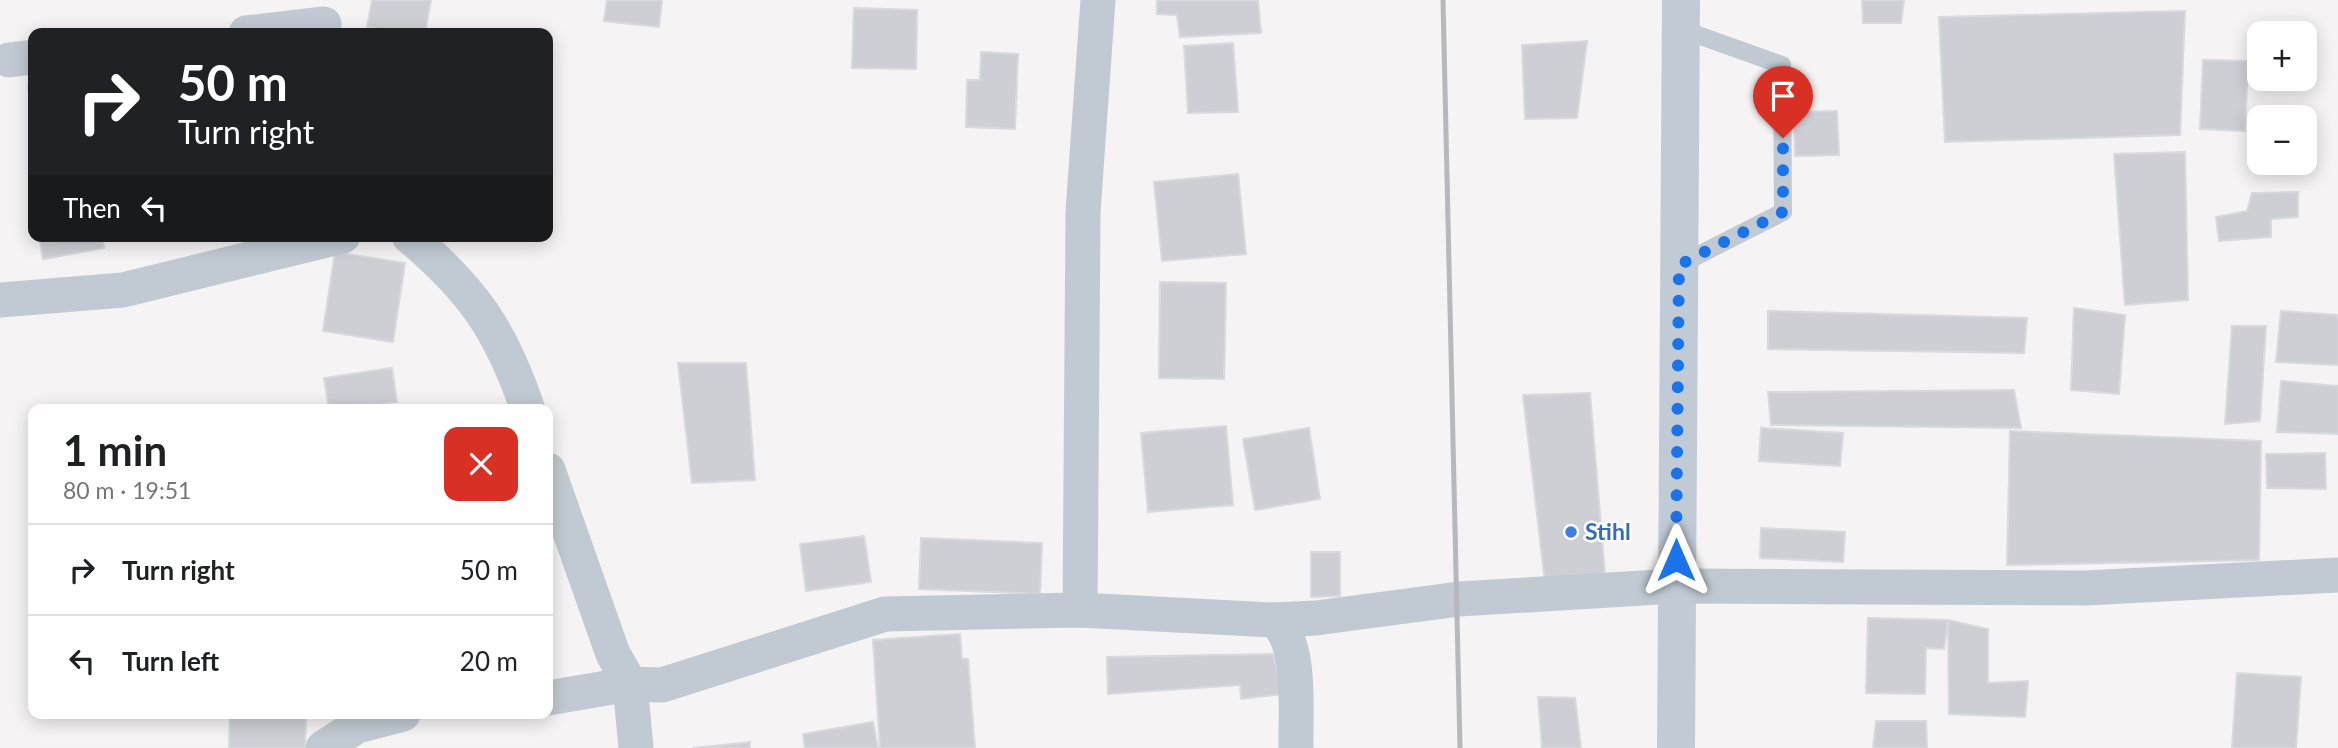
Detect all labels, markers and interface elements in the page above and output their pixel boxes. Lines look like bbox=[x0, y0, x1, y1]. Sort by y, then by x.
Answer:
map controls bbox=[2247, 21, 2317, 175]
button: + bbox=[2247, 21, 2317, 91]
text: 50 m bbox=[178, 53, 288, 111]
icon: right bbox=[63, 56, 154, 147]
pin bbox=[1753, 66, 1813, 138]
icon: arrive bbox=[1764, 77, 1802, 115]
button: − bbox=[2247, 105, 2317, 175]
text: Turn right bbox=[178, 112, 314, 151]
icon: left bbox=[135, 189, 173, 227]
text: Then bbox=[63, 192, 121, 224]
text: 1 min bbox=[63, 425, 167, 475]
button: close bbox=[444, 427, 518, 501]
text: 80 m · 19:51 bbox=[63, 476, 191, 504]
place label: Stihl bbox=[1585, 517, 1631, 545]
position arrow bbox=[1639, 523, 1713, 597]
marker: Stihl bbox=[1563, 524, 1579, 540]
icon: right bbox=[63, 551, 101, 589]
text: Turn right bbox=[122, 554, 235, 586]
text: 50 m bbox=[460, 554, 518, 586]
icon: left bbox=[63, 642, 101, 680]
text: Turn left bbox=[122, 645, 219, 677]
text: 20 m bbox=[460, 645, 518, 677]

